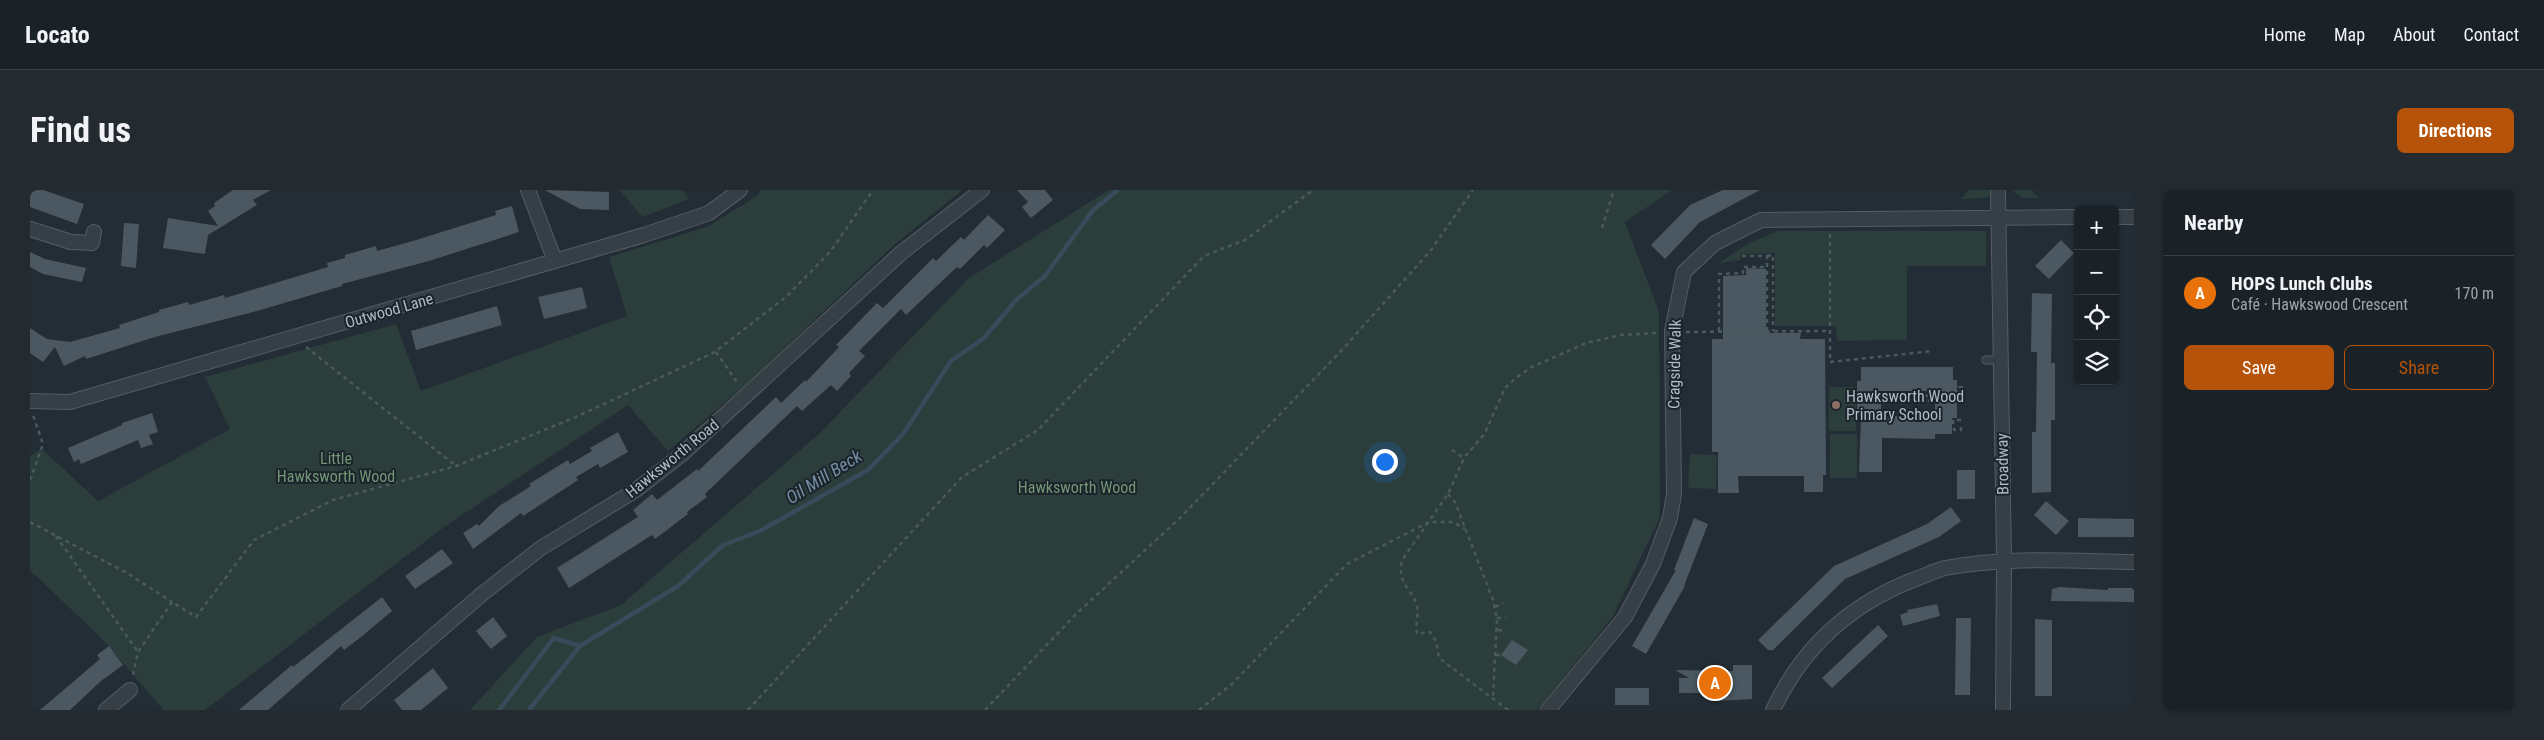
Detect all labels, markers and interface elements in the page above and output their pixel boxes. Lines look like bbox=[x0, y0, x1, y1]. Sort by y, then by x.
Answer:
text: Locato bbox=[25, 21, 90, 49]
text: Home bbox=[2264, 24, 2306, 45]
text: Map bbox=[2334, 24, 2365, 45]
text: About bbox=[2393, 24, 2435, 45]
text: Contact bbox=[2463, 24, 2519, 45]
button: Directions bbox=[2397, 108, 2514, 153]
text: Find us bbox=[30, 110, 131, 151]
map controls bbox=[2074, 205, 2119, 385]
button: + bbox=[2074, 205, 2119, 250]
text: Nearby bbox=[2184, 211, 2243, 235]
button: − bbox=[2074, 250, 2119, 295]
text: HOPS Lunch Clubs bbox=[2231, 272, 2373, 295]
text: A bbox=[2195, 284, 2205, 303]
text: 170 m bbox=[2455, 284, 2494, 303]
street label: Outwood Lane bbox=[343, 289, 435, 332]
button: locate bbox=[2074, 295, 2119, 340]
text: Café · Hawkswood Crescent bbox=[2231, 295, 2408, 314]
street label: Cragside Walk bbox=[1664, 318, 1685, 409]
button: layers bbox=[2074, 340, 2119, 385]
button: Save bbox=[2184, 345, 2334, 390]
button: Share bbox=[2344, 345, 2494, 390]
place label: Hawksworth Wood Primary School bbox=[1846, 387, 1964, 424]
marker: Hawksworth Wood Primary School bbox=[1830, 399, 1842, 411]
street label: Hawksworth Road bbox=[622, 415, 723, 502]
street label: Broadway bbox=[1992, 433, 2013, 495]
water label: Oil Mill Beck bbox=[782, 444, 867, 508]
park label: Little Hawksworth Wood bbox=[277, 449, 395, 486]
your location bbox=[1372, 449, 1398, 475]
park label: Hawksworth Wood bbox=[1018, 478, 1136, 497]
pin: A bbox=[1699, 664, 1731, 702]

